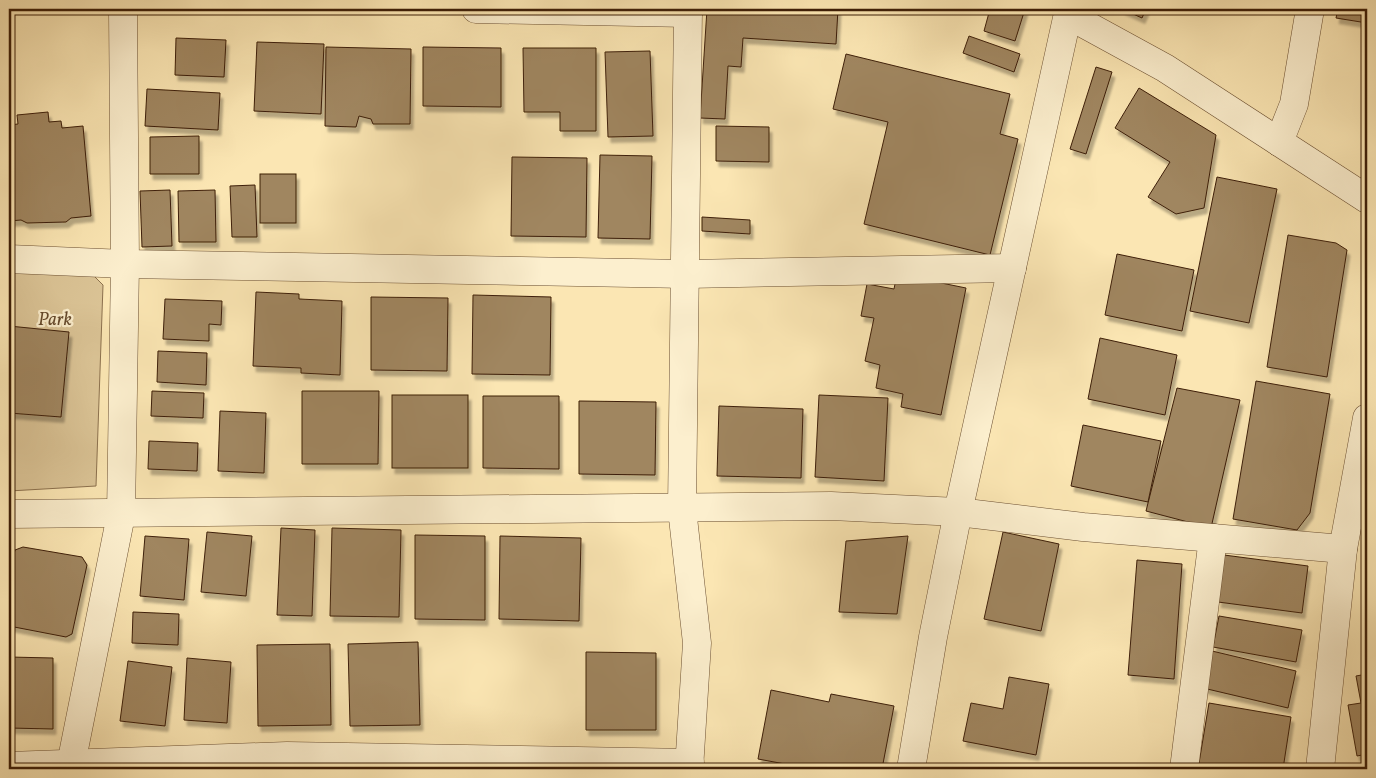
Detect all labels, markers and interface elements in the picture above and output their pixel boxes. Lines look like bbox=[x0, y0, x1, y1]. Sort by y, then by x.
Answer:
park label: Park bbox=[38, 308, 72, 333]

